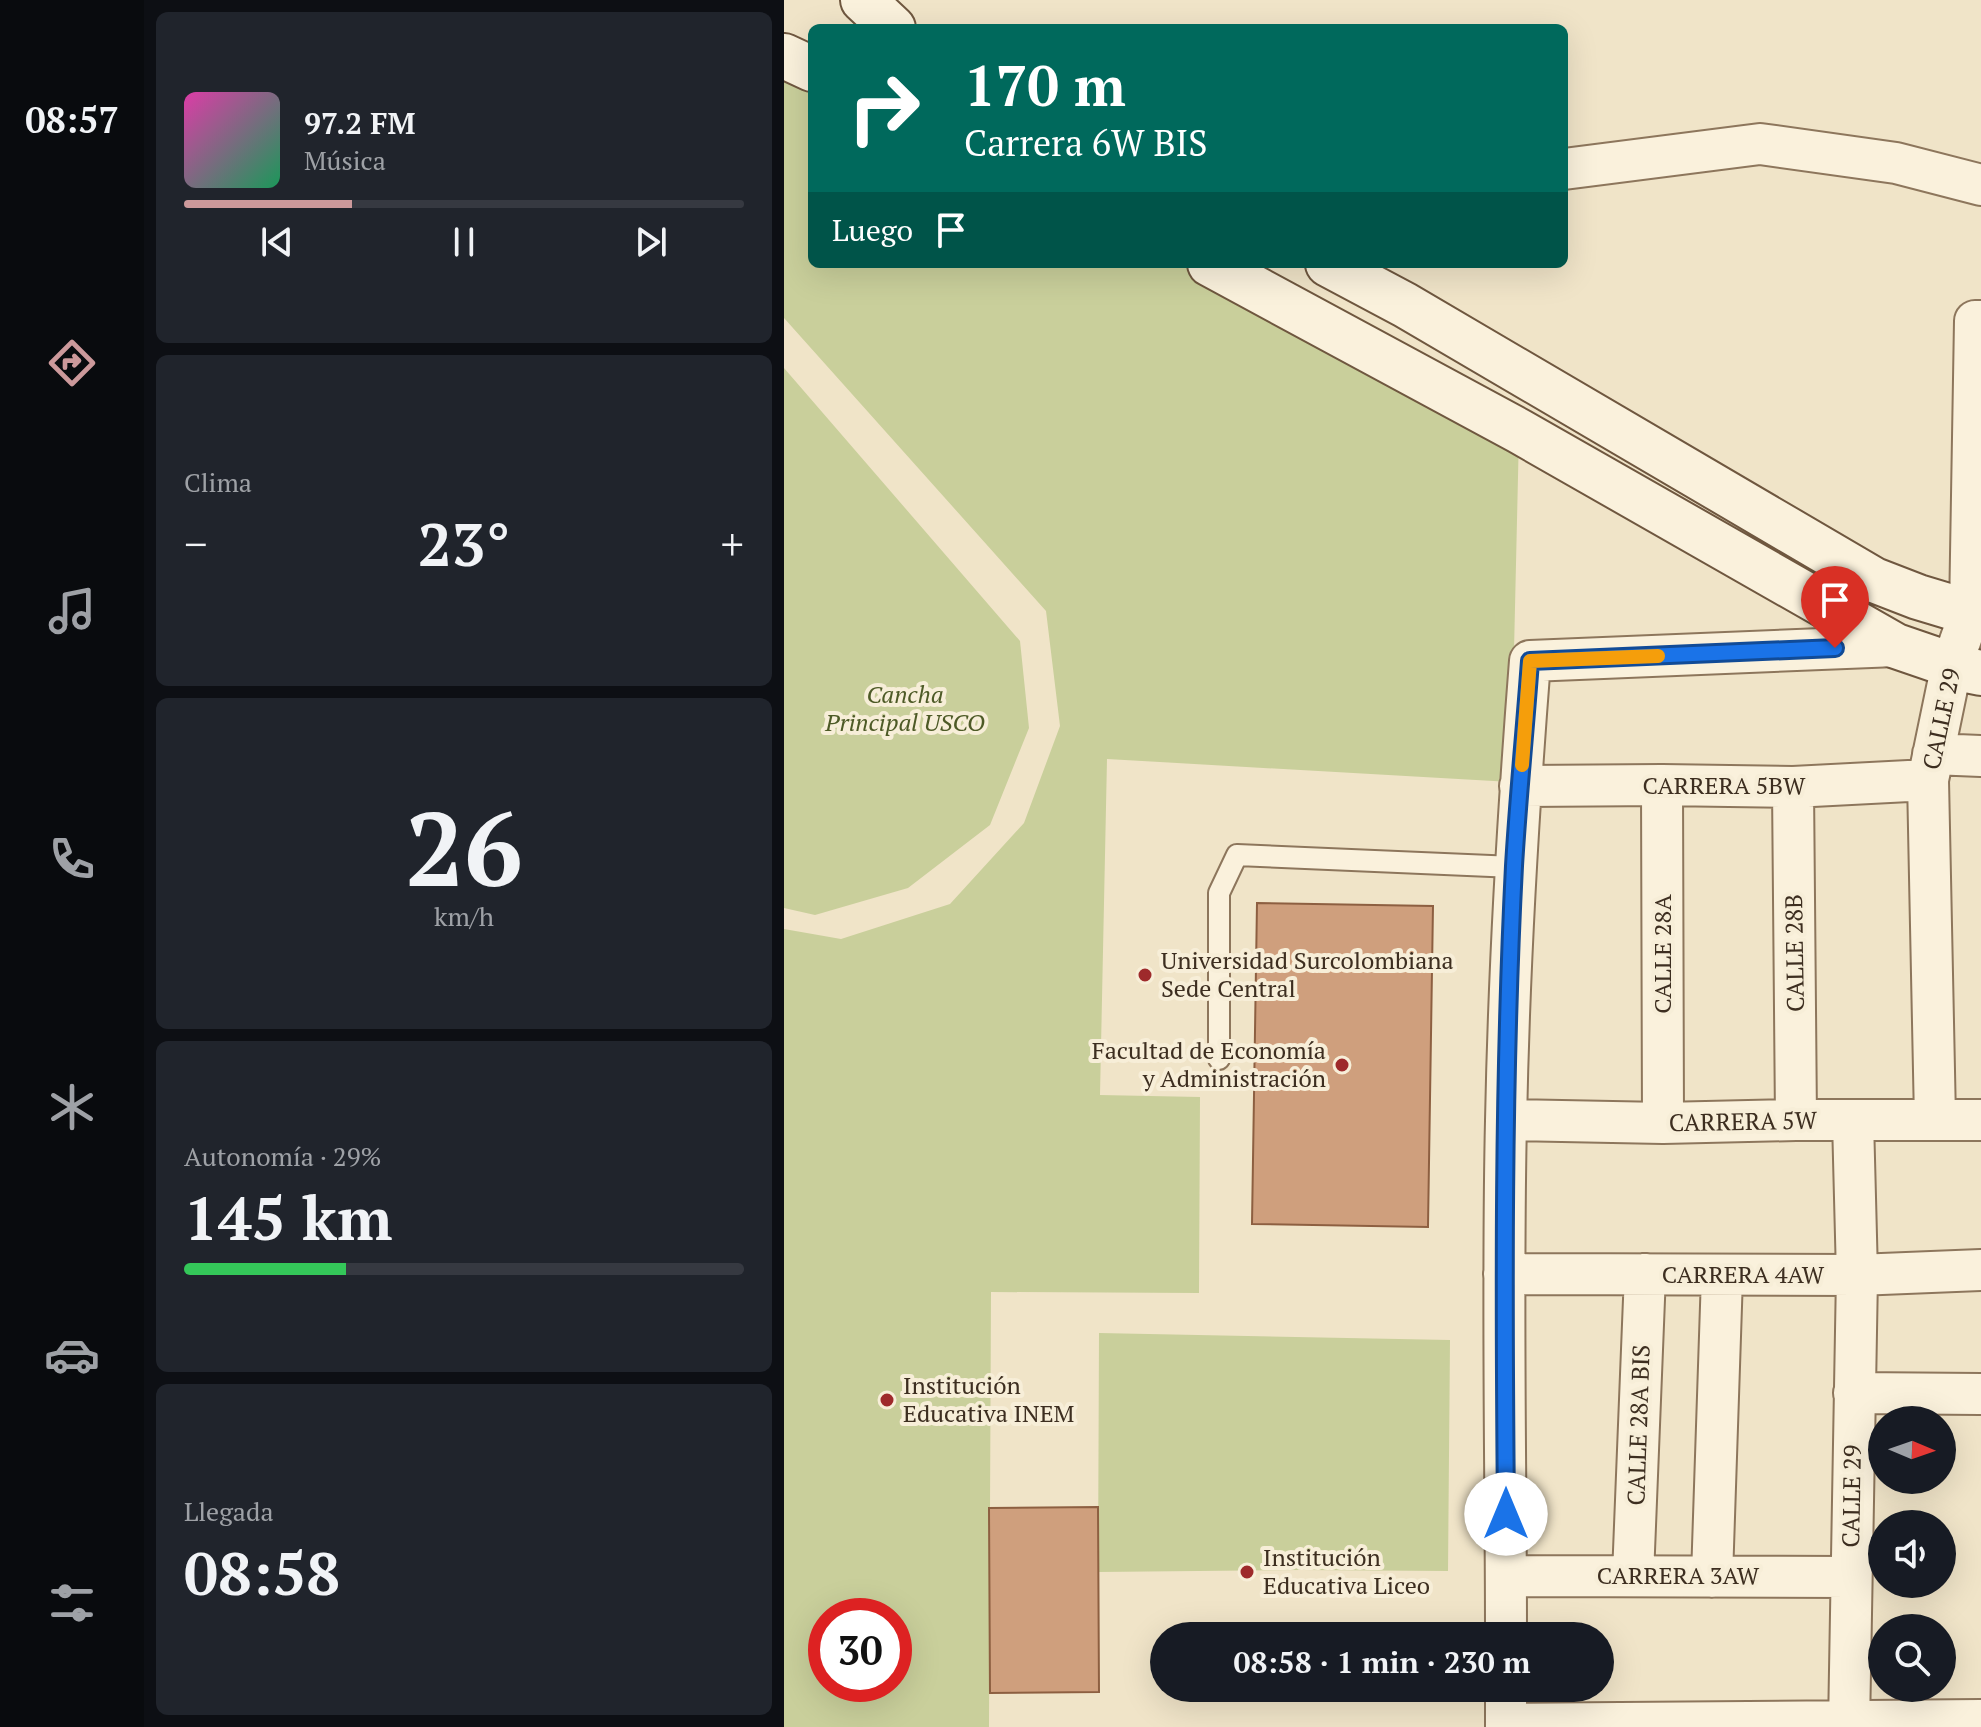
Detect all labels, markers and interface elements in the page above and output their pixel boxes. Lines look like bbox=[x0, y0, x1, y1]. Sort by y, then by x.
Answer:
text: 170 m bbox=[964, 48, 1126, 122]
icon: right bbox=[832, 56, 936, 160]
text: 08:57 bbox=[25, 96, 119, 143]
text: 97.2 FM bbox=[304, 103, 415, 143]
text: Carrera 6W BIS bbox=[964, 119, 1208, 166]
text: Música bbox=[304, 143, 386, 177]
icon: arrive bbox=[929, 208, 973, 252]
text: Luego bbox=[832, 210, 913, 250]
icon: previous bbox=[255, 220, 299, 264]
icon: pause bbox=[442, 220, 486, 264]
icon: next bbox=[629, 220, 673, 264]
icon: directions bbox=[44, 335, 100, 391]
text: Clima bbox=[184, 465, 252, 499]
text: 23° bbox=[418, 504, 510, 583]
text: − bbox=[184, 514, 207, 573]
text: + bbox=[721, 514, 744, 573]
pin bbox=[1801, 566, 1869, 648]
icon: arrive bbox=[1813, 578, 1857, 622]
icon: music bbox=[44, 583, 100, 639]
street label: CALLE 29 bbox=[1915, 665, 1967, 773]
park label: Cancha Principal USCO bbox=[824, 678, 985, 738]
street label: CARRERA 5BW bbox=[1643, 769, 1806, 801]
text: 26 bbox=[405, 778, 523, 916]
icon: phone bbox=[44, 831, 100, 887]
street label: CALLE 28A bbox=[1646, 894, 1678, 1014]
street label: CALLE 28B bbox=[1777, 894, 1811, 1012]
text: km/h bbox=[434, 899, 494, 933]
place label: Universidad Surcolombiana Sede Central bbox=[1161, 944, 1454, 1004]
marker: Universidad Surcolombiana Sede Central bbox=[1136, 966, 1154, 984]
place label: Facultad de Economía y Administración bbox=[1092, 1034, 1326, 1094]
marker: Facultad de Economía y Administración bbox=[1333, 1056, 1351, 1074]
icon: climate bbox=[44, 1079, 100, 1135]
street label: CARRERA 5W bbox=[1669, 1104, 1818, 1138]
text: Autonomía · 29% bbox=[184, 1139, 382, 1173]
text: 145 km bbox=[184, 1178, 392, 1257]
street label: CARRERA 4AW bbox=[1662, 1258, 1825, 1290]
icon: car bbox=[44, 1327, 100, 1383]
street label: CALLE 28A BIS bbox=[1619, 1344, 1657, 1506]
place label: Institución Educativa INEM bbox=[903, 1369, 1075, 1429]
marker: Institución Educativa INEM bbox=[878, 1391, 896, 1409]
north arrow bbox=[1868, 1406, 1956, 1494]
map controls bbox=[1868, 1406, 1956, 1702]
street label: CALLE 29 bbox=[1834, 1444, 1868, 1548]
position arrow bbox=[1464, 1472, 1548, 1556]
text: Llegada bbox=[184, 1494, 274, 1528]
button: sound bbox=[1868, 1510, 1956, 1598]
text: 08:58 bbox=[184, 1533, 340, 1612]
place label: Institución Educativa Liceo bbox=[1263, 1541, 1430, 1601]
street label: CARRERA 3AW bbox=[1597, 1559, 1760, 1591]
marker: Institución Educativa Liceo bbox=[1238, 1563, 1256, 1581]
icon: filters bbox=[44, 1575, 100, 1631]
speed limit sign: 30 bbox=[808, 1598, 912, 1702]
button: search bbox=[1868, 1614, 1956, 1702]
text: 08:58 · 1 min · 230 m bbox=[1234, 1642, 1530, 1682]

